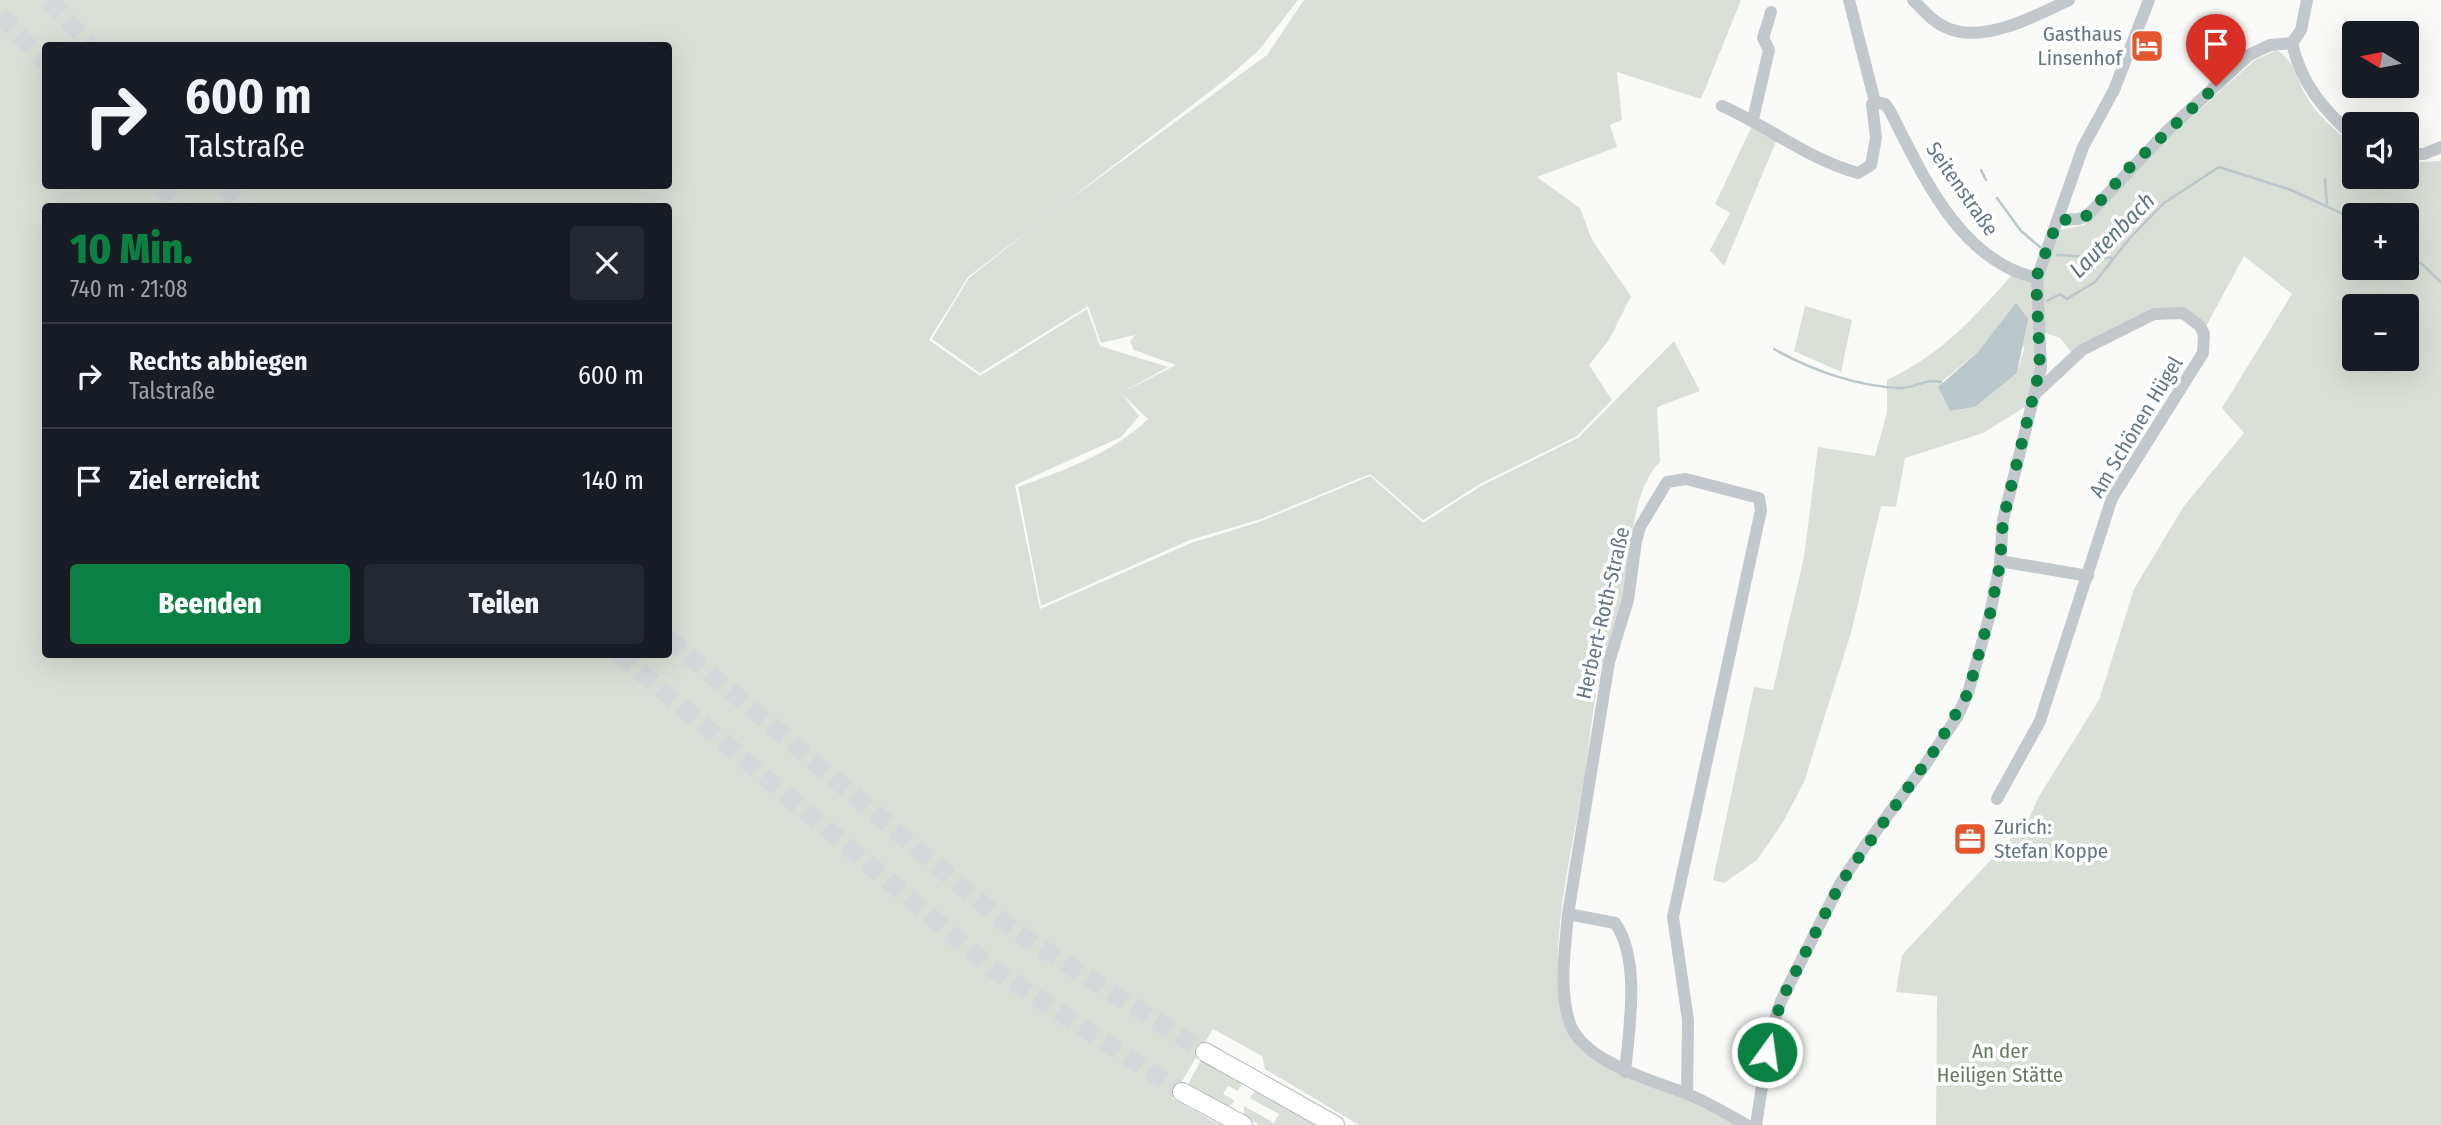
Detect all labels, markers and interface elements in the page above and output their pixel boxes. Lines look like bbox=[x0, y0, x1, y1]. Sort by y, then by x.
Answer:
pin bbox=[2186, 14, 2246, 86]
place label: Gasthaus Linsenhof bbox=[2037, 21, 2124, 71]
north arrow bbox=[2342, 21, 2418, 98]
map controls bbox=[2342, 21, 2419, 371]
icon: arrive bbox=[2197, 25, 2235, 63]
hotel icon: Gasthaus Linsenhof bbox=[2128, 27, 2166, 65]
text: 600 m bbox=[185, 67, 312, 126]
icon: right bbox=[70, 70, 161, 161]
button: sound bbox=[2342, 112, 2419, 189]
text: Talstraße bbox=[185, 127, 305, 165]
street label: Seitenstraße bbox=[1920, 137, 2004, 241]
water label: Lautenbach bbox=[2063, 186, 2161, 284]
button: + bbox=[2342, 203, 2419, 280]
text: 10 Min. bbox=[70, 224, 193, 274]
button: close bbox=[570, 226, 644, 300]
text: 740 m · 21:08 bbox=[70, 275, 187, 303]
button: − bbox=[2342, 294, 2419, 371]
text: Rechts abbiegen bbox=[129, 346, 308, 377]
street label: Am Schönen Hügel bbox=[2084, 351, 2189, 502]
icon: right bbox=[70, 357, 108, 395]
text: 600 m bbox=[578, 360, 644, 391]
text: Talstraße bbox=[129, 377, 215, 405]
icon: arrive bbox=[70, 462, 108, 500]
text: Ziel erreicht bbox=[129, 465, 260, 496]
text: 140 m bbox=[582, 465, 644, 496]
street label: Herbert-Roth-Straße bbox=[1571, 524, 1635, 702]
button: Beenden bbox=[70, 564, 350, 644]
button: Teilen bbox=[364, 564, 644, 644]
place label: Zurich: Stefan Koppe bbox=[1994, 814, 2108, 864]
office icon: Zurich: Stefan Koppe bbox=[1951, 820, 1989, 858]
position arrow bbox=[1730, 1015, 1804, 1089]
park label: An der Heiligen Stätte bbox=[1937, 1038, 2063, 1088]

